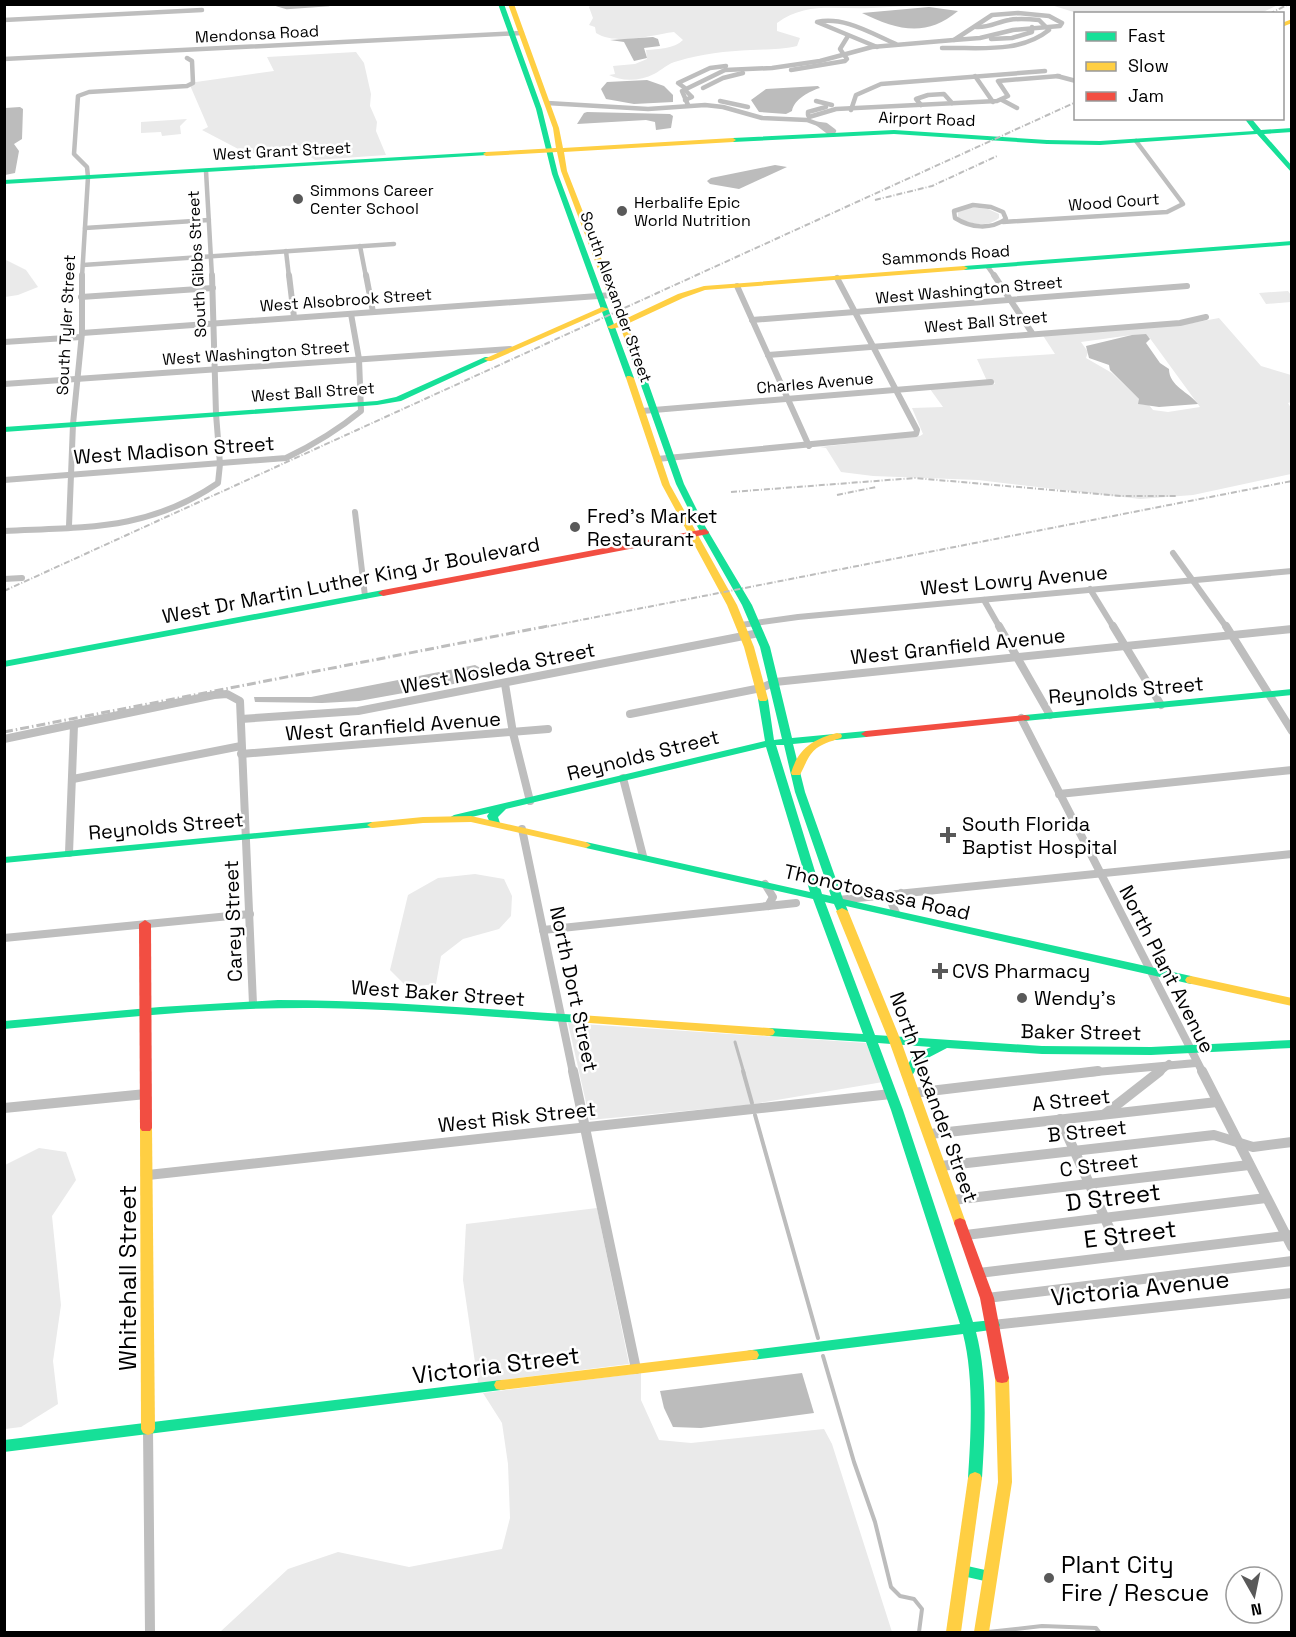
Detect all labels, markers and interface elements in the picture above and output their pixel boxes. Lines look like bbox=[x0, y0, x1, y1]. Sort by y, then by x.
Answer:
legend bbox=[1074, 12, 1284, 120]
street label: Mendonsa Road bbox=[194, 20, 320, 48]
text: Fast bbox=[1128, 24, 1165, 47]
text: Slow bbox=[1128, 54, 1169, 77]
text: Jam bbox=[1128, 84, 1164, 107]
street label: Airport Road bbox=[878, 107, 976, 131]
street label: West Grant Street bbox=[212, 137, 352, 165]
place label: Simmons Career Center School bbox=[310, 180, 434, 219]
street label: Wood Court bbox=[1068, 188, 1160, 216]
street label: South Gibbs Street bbox=[183, 190, 211, 338]
marker: Simmons Career Center School bbox=[291, 192, 305, 206]
place label: Herbalife Epic World Nutrition bbox=[634, 192, 751, 231]
marker: Herbalife Epic World Nutrition bbox=[615, 204, 629, 218]
street label: South Alexander Street bbox=[575, 209, 657, 385]
street label: Sammonds Road bbox=[881, 240, 1011, 270]
street label: South Tyler Street bbox=[52, 254, 80, 396]
street label: West Washington Street bbox=[875, 271, 1063, 309]
street label: West Alsobrook Street bbox=[259, 284, 433, 316]
street label: West Ball Street bbox=[924, 306, 1048, 338]
street label: West Washington Street bbox=[162, 336, 350, 370]
street label: Charles Avenue bbox=[756, 367, 874, 399]
street label: West Ball Street bbox=[251, 377, 375, 407]
street label: West Madison Street bbox=[73, 430, 275, 470]
place label: Fred's Market Restaurant bbox=[587, 503, 718, 552]
marker: Fred's Market Restaurant bbox=[568, 520, 582, 534]
street label: West Dr Martin Luther King Jr Boulevard bbox=[160, 531, 542, 629]
street label: West Lowry Avenue bbox=[919, 559, 1109, 601]
street label: West Granfield Avenue bbox=[849, 622, 1067, 670]
street label: West Nosleda Street bbox=[399, 636, 597, 700]
street label: Reynolds Street bbox=[1047, 670, 1205, 710]
street label: West Granfield Avenue bbox=[284, 705, 502, 747]
street label: Reynolds Street bbox=[564, 724, 722, 786]
street label: Reynolds Street bbox=[87, 806, 245, 846]
place label: South Florida Baptist Hospital bbox=[962, 811, 1117, 860]
marker: South Florida Baptist Hospital bbox=[939, 826, 957, 844]
street label: Thonotosassa Road bbox=[781, 858, 973, 926]
street label: Carey Street bbox=[218, 860, 248, 982]
street label: North Plant Avenue bbox=[1113, 881, 1221, 1057]
street label: North Dort Street bbox=[544, 904, 604, 1074]
place label: CVS Pharmacy bbox=[952, 958, 1090, 984]
marker: CVS Pharmacy bbox=[933, 964, 947, 978]
street label: West Baker Street bbox=[350, 974, 526, 1012]
place label: Wendy's bbox=[1034, 985, 1116, 1011]
street label: North Alexander Street bbox=[884, 988, 984, 1206]
marker: Wendy's bbox=[1015, 991, 1029, 1005]
street label: Baker Street bbox=[1020, 1018, 1142, 1046]
street label: A Street bbox=[1031, 1083, 1111, 1117]
street label: West Risk Street bbox=[437, 1096, 597, 1138]
street label: B Street bbox=[1046, 1114, 1128, 1148]
street label: C Street bbox=[1058, 1147, 1140, 1183]
street label: D Street bbox=[1064, 1176, 1162, 1218]
street label: Whitehall Street bbox=[112, 1185, 143, 1371]
street label: E Street bbox=[1082, 1213, 1178, 1255]
street label: Victoria Avenue bbox=[1049, 1263, 1231, 1313]
street label: Victoria Street bbox=[411, 1339, 581, 1391]
place label: Plant City Fire / Rescue bbox=[1061, 1549, 1209, 1608]
north arrow bbox=[1224, 1565, 1284, 1625]
marker: Plant City Fire / Rescue bbox=[1042, 1571, 1056, 1585]
text: N bbox=[1249, 1598, 1263, 1621]

